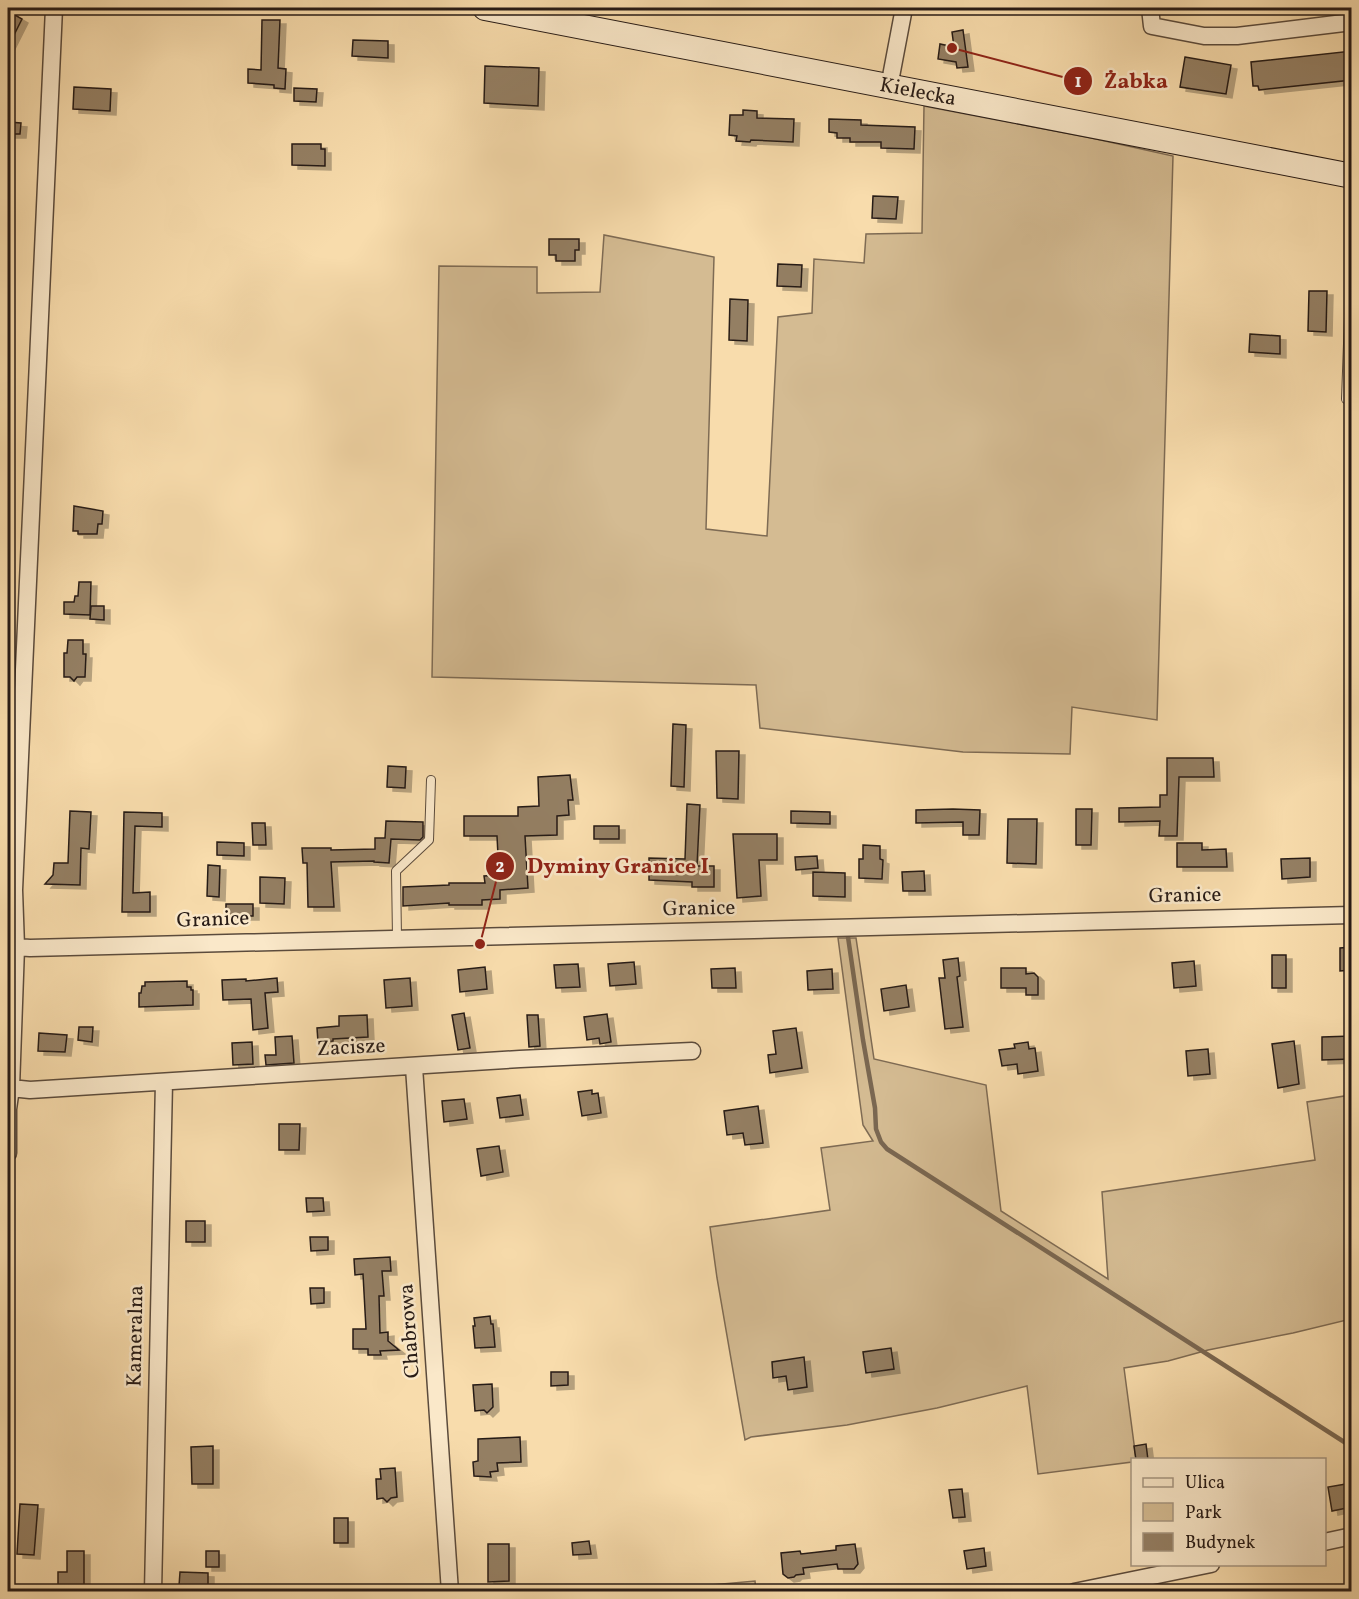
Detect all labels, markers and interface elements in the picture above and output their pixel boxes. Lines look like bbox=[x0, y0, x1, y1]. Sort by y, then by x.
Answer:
callout: Żabka bbox=[1063, 61, 1180, 101]
text: Żabka bbox=[1104, 67, 1168, 98]
street label: Kielecka bbox=[877, 70, 959, 114]
text: 1 bbox=[1074, 70, 1082, 95]
callout: Dyminy Granice I bbox=[485, 846, 721, 886]
text: Dyminy Granice I bbox=[527, 852, 709, 883]
text: 2 bbox=[495, 855, 505, 880]
street label: Granice bbox=[1148, 881, 1222, 911]
street label: Granice bbox=[662, 894, 736, 924]
street label: Granice bbox=[176, 904, 250, 936]
street label: Zacisze bbox=[316, 1032, 386, 1064]
street label: Chabrowa bbox=[392, 1283, 428, 1379]
street label: Kameralna bbox=[121, 1285, 151, 1387]
legend bbox=[1131, 1458, 1326, 1566]
text: Ulica bbox=[1185, 1471, 1225, 1496]
text: Park bbox=[1185, 1501, 1222, 1526]
text: Budynek bbox=[1185, 1531, 1256, 1556]

